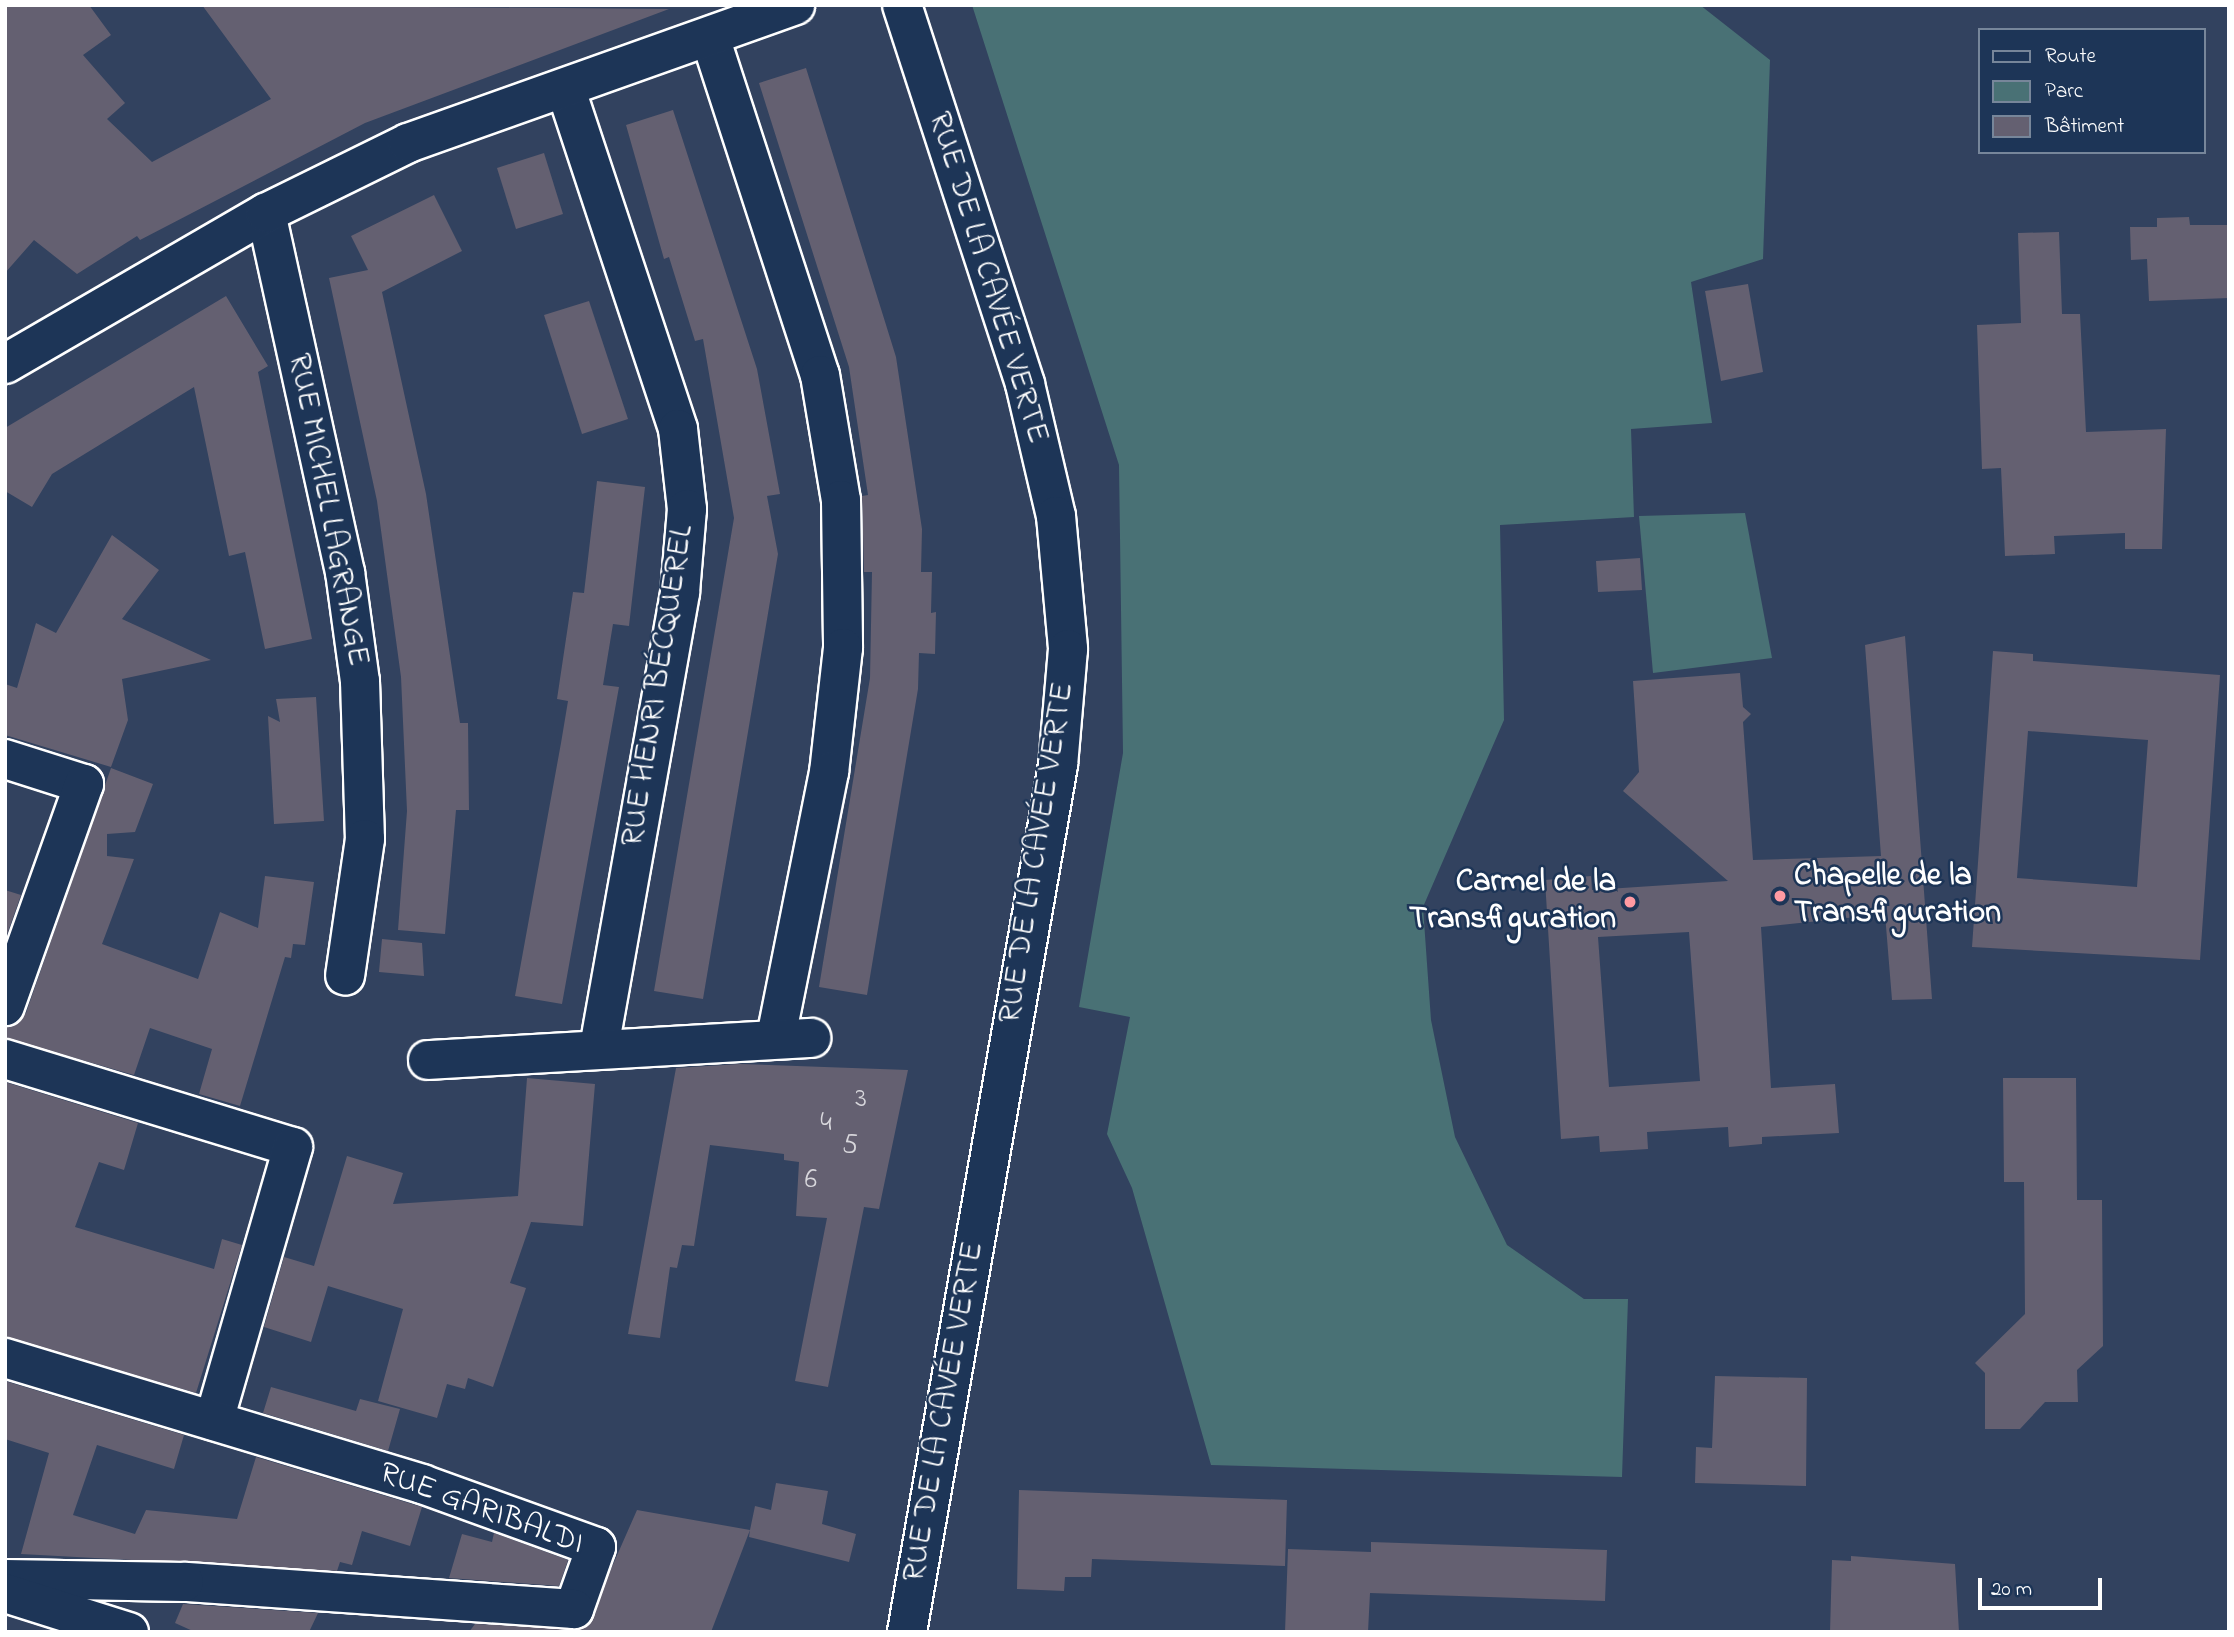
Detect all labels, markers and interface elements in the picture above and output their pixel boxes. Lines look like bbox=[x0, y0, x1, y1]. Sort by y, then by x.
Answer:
legend bbox=[1979, 28, 2206, 154]
text: Route bbox=[2045, 42, 2096, 72]
text: Parc bbox=[2045, 77, 2083, 107]
street label: RUE DE LA CAVÉE VERTE bbox=[918, 108, 1056, 448]
text: Bâtiment bbox=[2045, 112, 2124, 142]
street label: RUE MICHEL LAGRANGE bbox=[278, 350, 376, 670]
street label: RUE HENRI BÉCQUEREL bbox=[615, 523, 703, 849]
street label: RUE DE LA CAVÉE VERTE bbox=[992, 680, 1084, 1026]
place label: Chapelle de la Transfiguration bbox=[1794, 859, 2001, 934]
place label: Carmel de la Transfiguration bbox=[1409, 865, 1616, 940]
marker: Chapelle de la Transfiguration bbox=[1772, 888, 1788, 904]
marker: Carmel de la Transfiguration bbox=[1622, 894, 1638, 910]
house number: 3 bbox=[855, 1083, 867, 1117]
house number: 4 bbox=[820, 1107, 832, 1141]
house number: 5 bbox=[842, 1129, 858, 1163]
house number: 6 bbox=[805, 1164, 817, 1198]
street label: RUE DE LA CAVÉE VERTE bbox=[896, 1239, 994, 1585]
street label: RUE GARIBALDI bbox=[374, 1455, 588, 1565]
scale bar bbox=[1982, 1564, 2106, 1608]
text: 20 m bbox=[1991, 1575, 2032, 1605]

